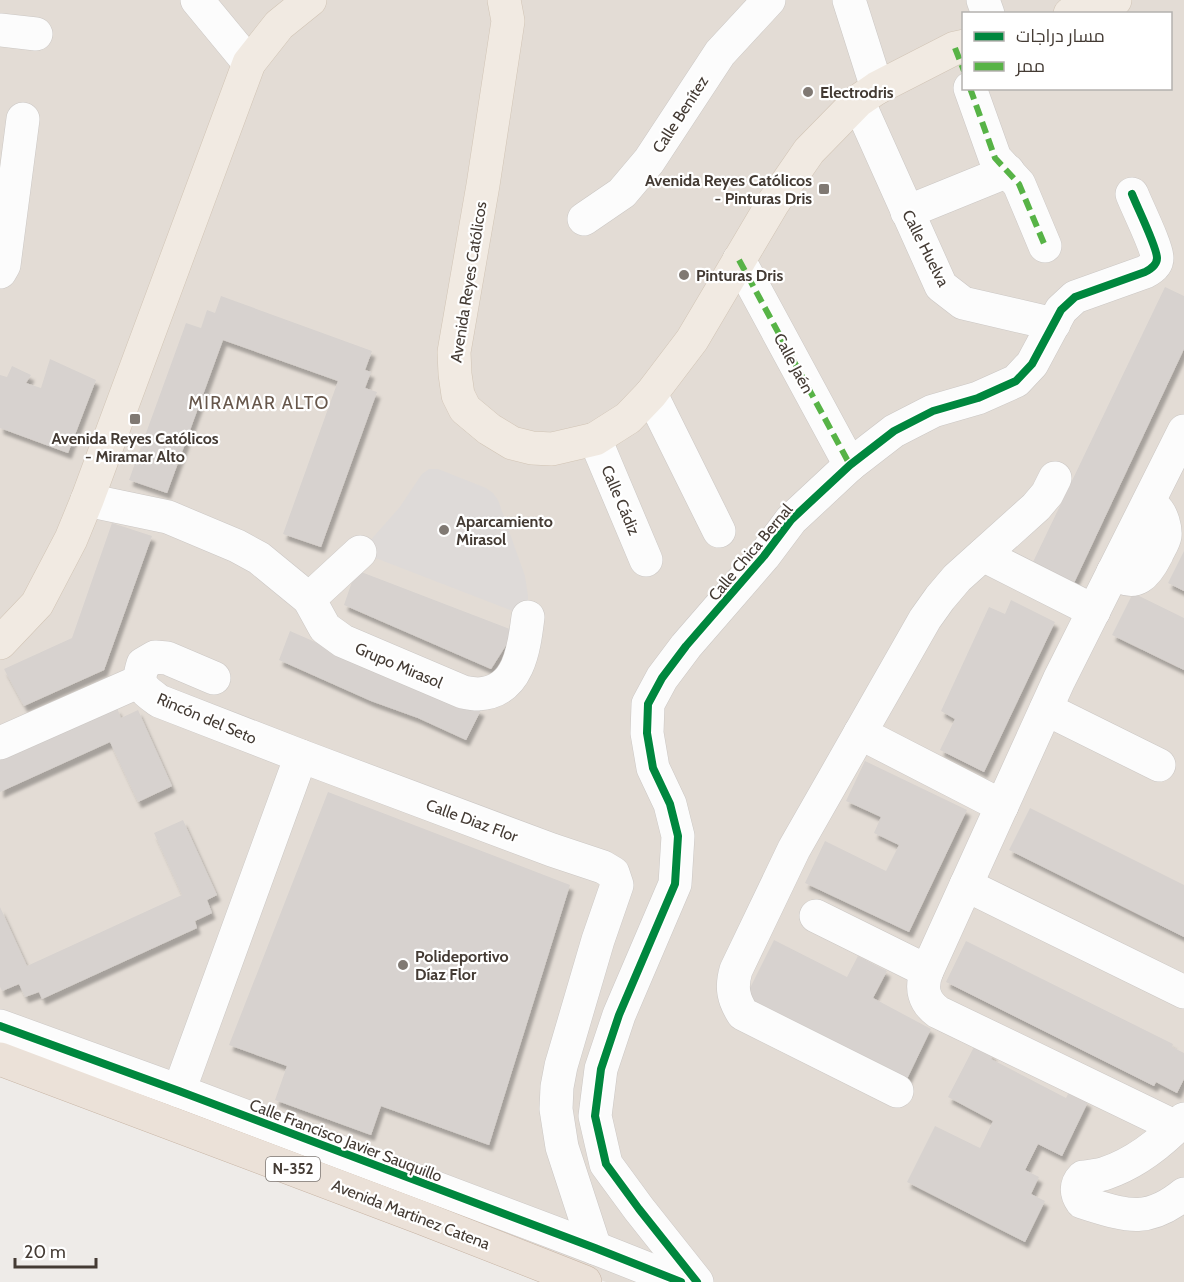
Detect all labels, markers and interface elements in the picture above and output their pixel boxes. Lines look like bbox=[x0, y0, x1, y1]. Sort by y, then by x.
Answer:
legend bbox=[962, 12, 1172, 90]
text: مسار دراجات bbox=[1016, 25, 1105, 47]
text: ممر bbox=[1015, 55, 1045, 77]
street label: Calle Benítez bbox=[649, 72, 713, 156]
place label: Electrodris bbox=[820, 83, 894, 102]
marker: Electrodris bbox=[801, 85, 815, 99]
place label: Avenida Reyes Católicos - Pinturas Dris bbox=[645, 171, 812, 208]
marker: Avenida Reyes Católicos - Pinturas Dris bbox=[817, 182, 831, 196]
street label: Avenida Reyes Católicos bbox=[446, 200, 491, 364]
street label: Calle Huelva bbox=[898, 207, 953, 290]
place label: Pinturas Dris bbox=[696, 266, 783, 285]
marker: Pinturas Dris bbox=[677, 268, 691, 282]
street label: Calle Jaén bbox=[770, 330, 817, 397]
district label: MIRAMAR ALTO bbox=[188, 392, 330, 414]
marker: Avenida Reyes Católicos - Miramar Alto bbox=[128, 412, 142, 426]
place label: Avenida Reyes Católicos - Miramar Alto bbox=[51, 429, 219, 466]
street label: Calle Cádiz bbox=[597, 462, 644, 538]
street label: Calle Chica Bernal bbox=[704, 500, 797, 605]
place label: Aparcamiento Mirasol bbox=[456, 512, 553, 549]
marker: Aparcamiento Mirasol bbox=[437, 523, 451, 537]
street label: Grupo Mirasol bbox=[352, 638, 446, 693]
street label: Rincón del Seto bbox=[154, 689, 260, 748]
street label: Calle Diaz Flor bbox=[423, 795, 521, 846]
place label: Polideportivo Díaz Flor bbox=[415, 947, 509, 984]
marker: Polideportivo Díaz Flor bbox=[396, 958, 410, 972]
street label: Calle Francisco Javier Sauquillo bbox=[247, 1095, 445, 1186]
road number: N-352 bbox=[266, 1157, 320, 1181]
street label: Avenida Martinez Catena bbox=[329, 1176, 493, 1254]
scale bar bbox=[15, 1231, 96, 1269]
text: 20 m bbox=[24, 1241, 66, 1263]

